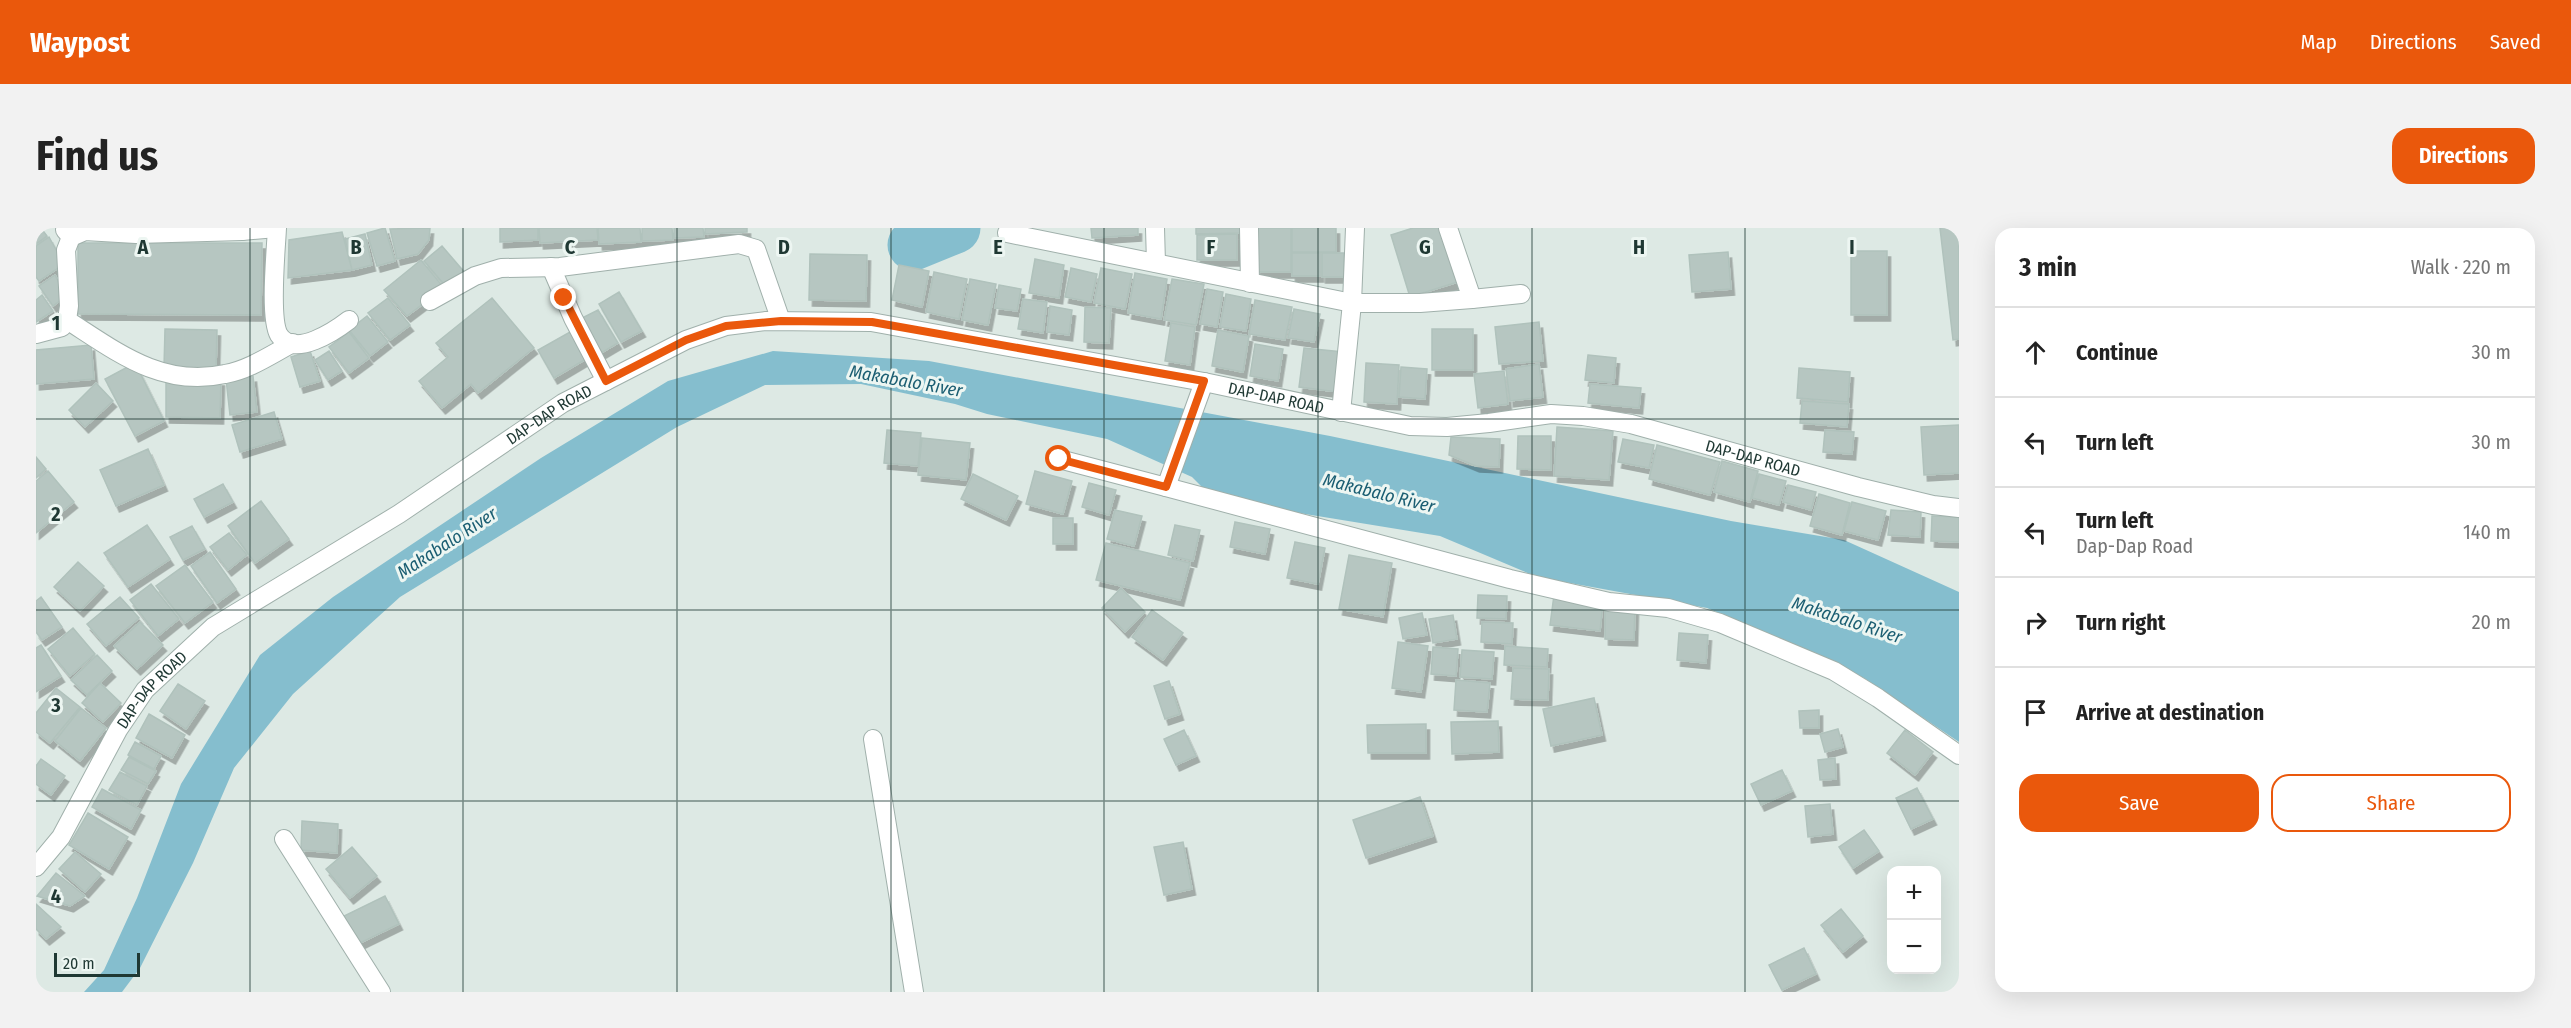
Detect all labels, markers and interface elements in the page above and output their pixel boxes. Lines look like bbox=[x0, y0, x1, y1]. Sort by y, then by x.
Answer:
text: Waypost bbox=[30, 26, 130, 59]
text: Map bbox=[2300, 29, 2337, 55]
text: Directions bbox=[2370, 29, 2457, 55]
text: Saved bbox=[2490, 29, 2541, 55]
button: Directions bbox=[2392, 128, 2535, 184]
text: Find us bbox=[36, 131, 158, 181]
text: A bbox=[137, 235, 150, 259]
text: B bbox=[350, 235, 362, 259]
text: C bbox=[565, 235, 576, 259]
text: D bbox=[778, 235, 790, 259]
text: E bbox=[993, 235, 1003, 259]
text: F bbox=[1207, 235, 1216, 259]
text: G bbox=[1419, 235, 1431, 259]
text: H bbox=[1633, 235, 1645, 259]
text: I bbox=[1849, 235, 1855, 259]
text: 3 min bbox=[2019, 252, 2077, 283]
text: Walk · 220 m bbox=[2411, 255, 2511, 279]
route end bbox=[550, 284, 576, 310]
text: 1 bbox=[52, 311, 60, 335]
icon: ahead bbox=[2019, 336, 2052, 369]
text: Continue bbox=[2076, 339, 2158, 366]
text: 30 m bbox=[2471, 340, 2511, 364]
water label: Makabalo River bbox=[848, 360, 965, 402]
street label: DAP-DAP ROAD bbox=[1226, 378, 1326, 417]
street label: DAP-DAP ROAD bbox=[503, 381, 595, 449]
icon: left bbox=[2019, 426, 2052, 459]
text: Turn left bbox=[2076, 429, 2154, 456]
text: 30 m bbox=[2471, 430, 2511, 454]
street label: DAP-DAP ROAD bbox=[1703, 436, 1802, 481]
route start bbox=[1045, 445, 1071, 471]
water label: Makabalo River bbox=[1321, 468, 1438, 518]
text: 2 bbox=[50, 502, 61, 526]
water label: Makabalo River bbox=[393, 502, 502, 583]
text: Turn left bbox=[2076, 507, 2154, 534]
icon: left bbox=[2019, 516, 2052, 549]
text: 140 m bbox=[2463, 520, 2511, 544]
text: Dap-Dap Road bbox=[2076, 534, 2193, 558]
water label: Makabalo River bbox=[1789, 592, 1905, 648]
icon: right bbox=[2019, 606, 2052, 639]
text: Turn right bbox=[2076, 609, 2165, 636]
text: 20 m bbox=[2472, 610, 2511, 634]
street label: DAP-DAP ROAD bbox=[113, 647, 191, 732]
text: 3 bbox=[50, 693, 61, 717]
icon: arrive bbox=[2019, 696, 2052, 729]
text: Arrive at destination bbox=[2076, 699, 2264, 726]
button: Save bbox=[2019, 774, 2259, 832]
button: Share bbox=[2271, 774, 2511, 832]
map controls bbox=[1887, 866, 1941, 974]
button: + bbox=[1887, 866, 1941, 920]
text: 4 bbox=[51, 884, 61, 908]
button: − bbox=[1887, 920, 1941, 974]
scale bar bbox=[54, 950, 140, 978]
text: 20 m bbox=[63, 954, 94, 973]

